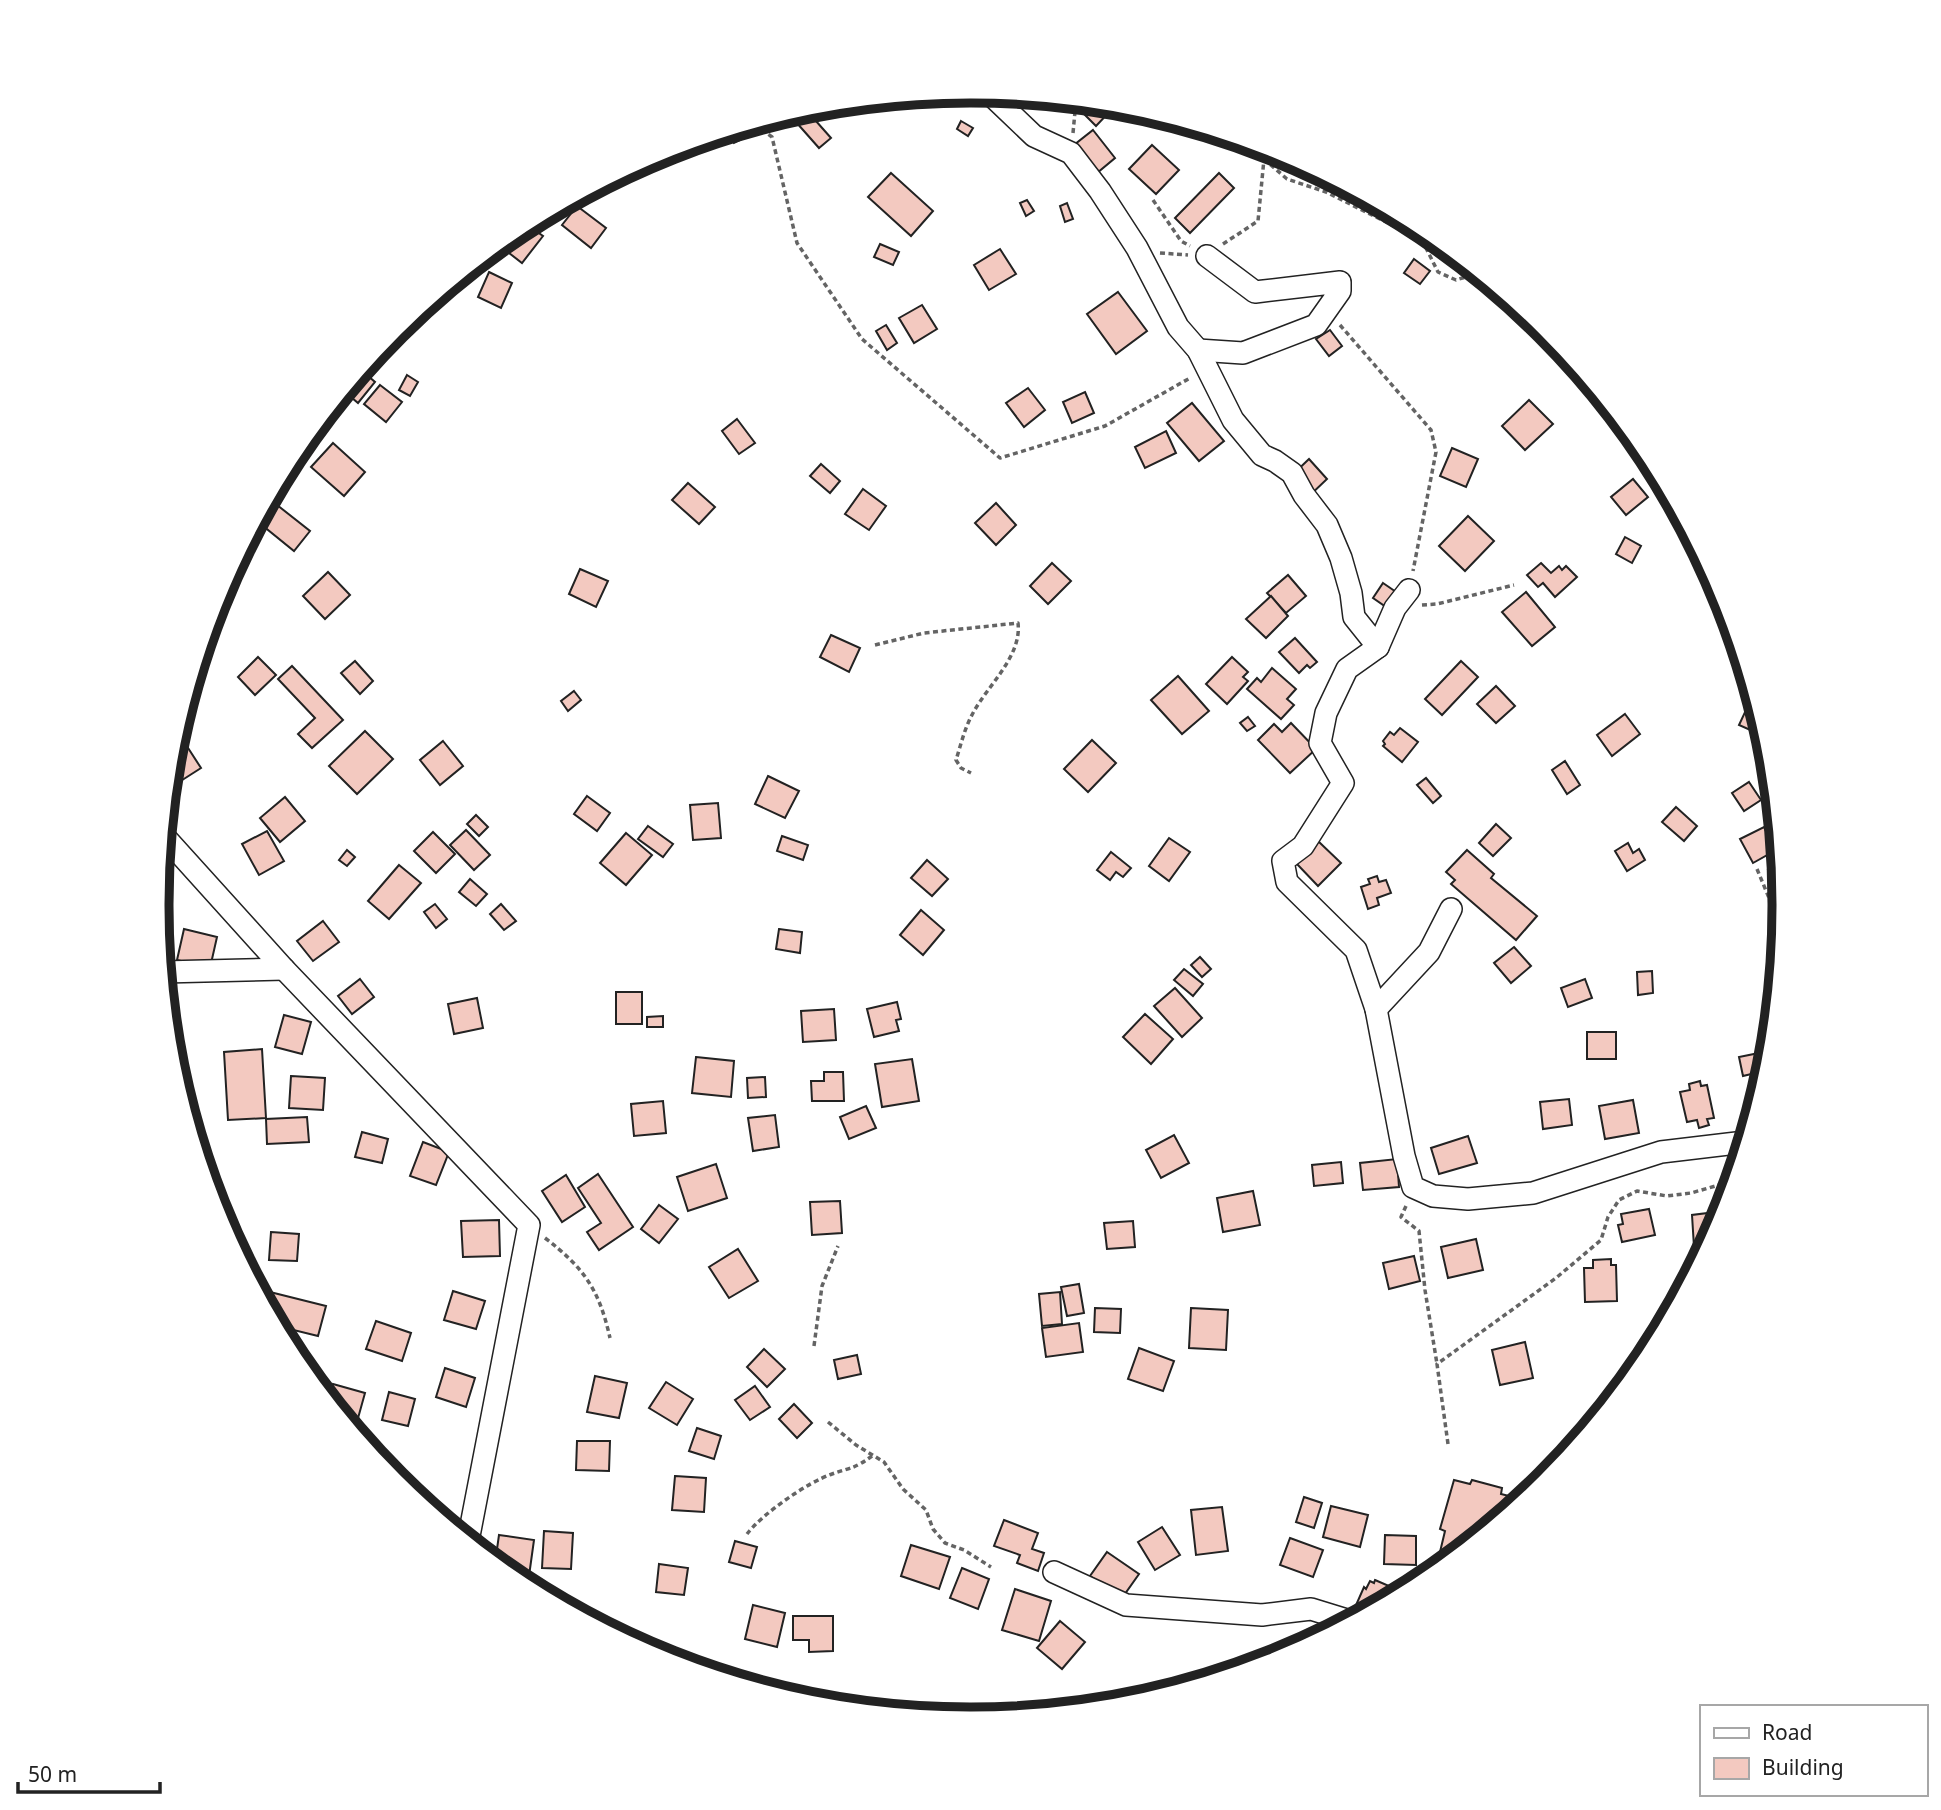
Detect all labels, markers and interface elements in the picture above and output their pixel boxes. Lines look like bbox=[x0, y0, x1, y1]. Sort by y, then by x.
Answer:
legend bbox=[1700, 1705, 1927, 1796]
text: Road bbox=[1762, 1718, 1812, 1746]
scale bar bbox=[18, 1750, 159, 1794]
text: Building bbox=[1762, 1753, 1844, 1781]
text: 50 m bbox=[28, 1760, 77, 1788]

